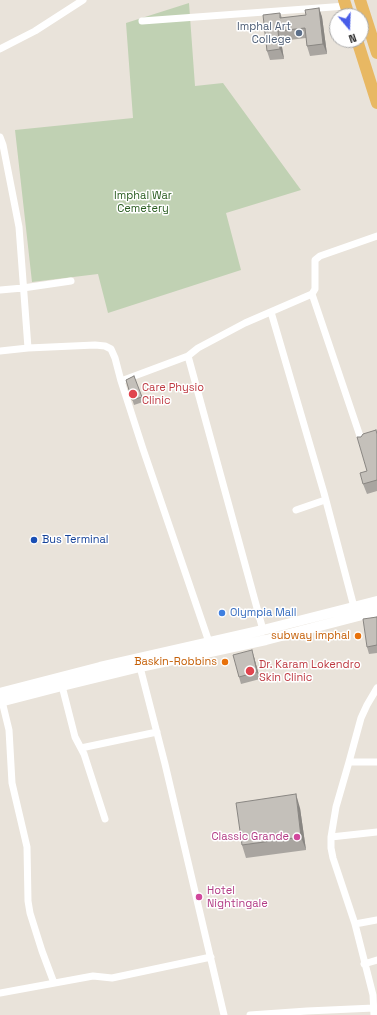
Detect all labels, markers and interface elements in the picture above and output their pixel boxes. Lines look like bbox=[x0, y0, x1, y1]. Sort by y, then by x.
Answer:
north arrow bbox=[329, 8, 369, 48]
place label: Imphal Art College bbox=[237, 20, 291, 46]
marker: Imphal Art College bbox=[294, 28, 304, 38]
text: N bbox=[347, 31, 358, 46]
park label: Imphal War Cemetery bbox=[114, 189, 172, 215]
place label: Care Physio Clinic bbox=[142, 381, 204, 407]
marker: Care Physio Clinic bbox=[127, 388, 139, 400]
place label: Bus Terminal bbox=[42, 533, 109, 547]
marker: Bus Terminal bbox=[29, 535, 39, 545]
place label: Olympia Mall bbox=[230, 606, 296, 620]
marker: Olympia Mall bbox=[217, 608, 227, 618]
place label: subway imphal bbox=[271, 629, 350, 643]
marker: subway imphal bbox=[353, 631, 363, 641]
place label: Baskin-Robbins bbox=[134, 655, 217, 669]
marker: Baskin-Robbins bbox=[220, 657, 230, 667]
place label: Dr. Karam Lokendro Skin Clinic bbox=[259, 658, 360, 684]
marker: Dr. Karam Lokendro Skin Clinic bbox=[244, 665, 256, 677]
place label: Classic Grande bbox=[211, 830, 289, 844]
marker: Classic Grande bbox=[292, 832, 302, 842]
place label: Hotel Nightingale bbox=[207, 884, 268, 910]
marker: Hotel Nightingale bbox=[194, 892, 204, 902]

